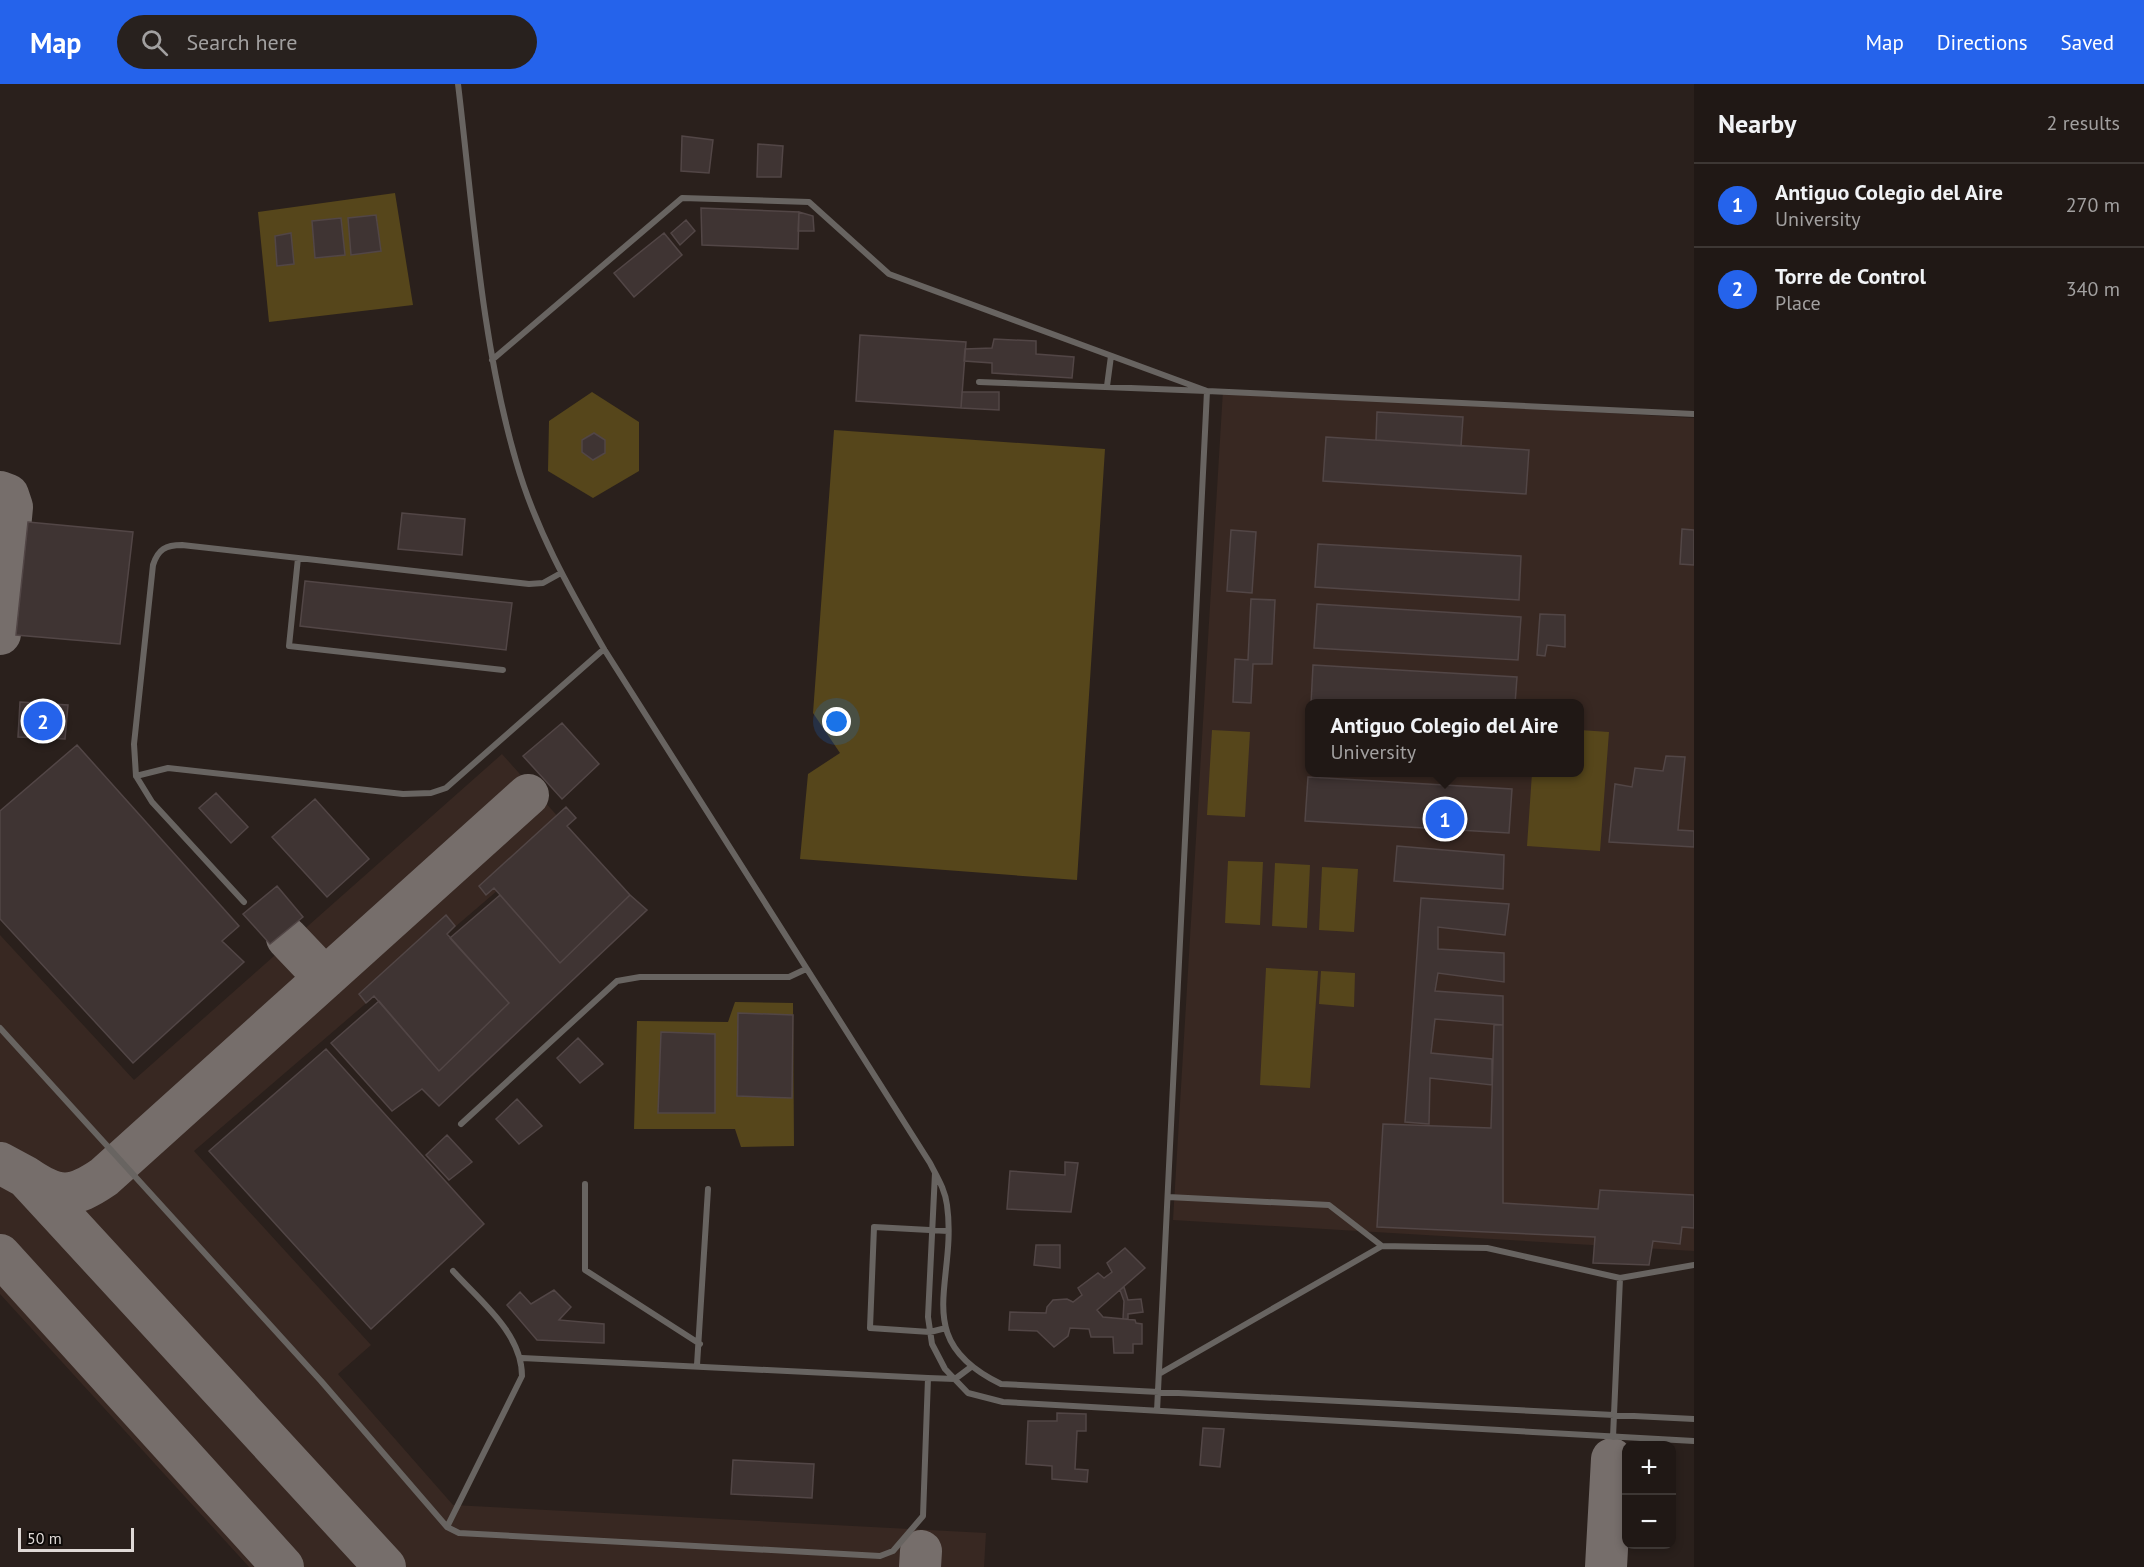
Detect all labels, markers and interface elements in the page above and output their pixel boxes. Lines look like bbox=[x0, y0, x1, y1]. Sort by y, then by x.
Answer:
search box bbox=[117, 15, 537, 69]
text: Map bbox=[30, 24, 81, 61]
icon: search bbox=[138, 26, 171, 59]
text: Search here bbox=[186, 28, 297, 56]
text: Map bbox=[1865, 29, 1904, 56]
text: Directions bbox=[1937, 29, 2028, 56]
text: Saved bbox=[2061, 29, 2114, 56]
text: Nearby bbox=[1718, 107, 1796, 140]
text: 2 results bbox=[2047, 110, 2120, 136]
text: Antiguo Colegio del Aire bbox=[1775, 178, 2003, 206]
text: 1 bbox=[1732, 192, 1743, 218]
text: 270 m bbox=[2066, 192, 2120, 218]
text: University bbox=[1775, 206, 1861, 232]
text: Torre de Control bbox=[1775, 262, 1926, 290]
text: 2 bbox=[1732, 276, 1743, 302]
text: 340 m bbox=[2066, 276, 2120, 302]
text: Place bbox=[1775, 290, 1821, 316]
pin: 2 bbox=[24, 698, 63, 744]
popup bbox=[1305, 699, 1584, 777]
your location bbox=[822, 707, 851, 736]
text: Antiguo Colegio del Aire bbox=[1331, 711, 1558, 739]
text: University bbox=[1331, 739, 1416, 765]
pin: 1 bbox=[1426, 796, 1464, 842]
map controls bbox=[1622, 1441, 1676, 1549]
button: + bbox=[1622, 1441, 1676, 1495]
button: − bbox=[1622, 1495, 1676, 1549]
scale bar bbox=[18, 1525, 134, 1552]
text: 50 m bbox=[27, 1528, 62, 1548]

